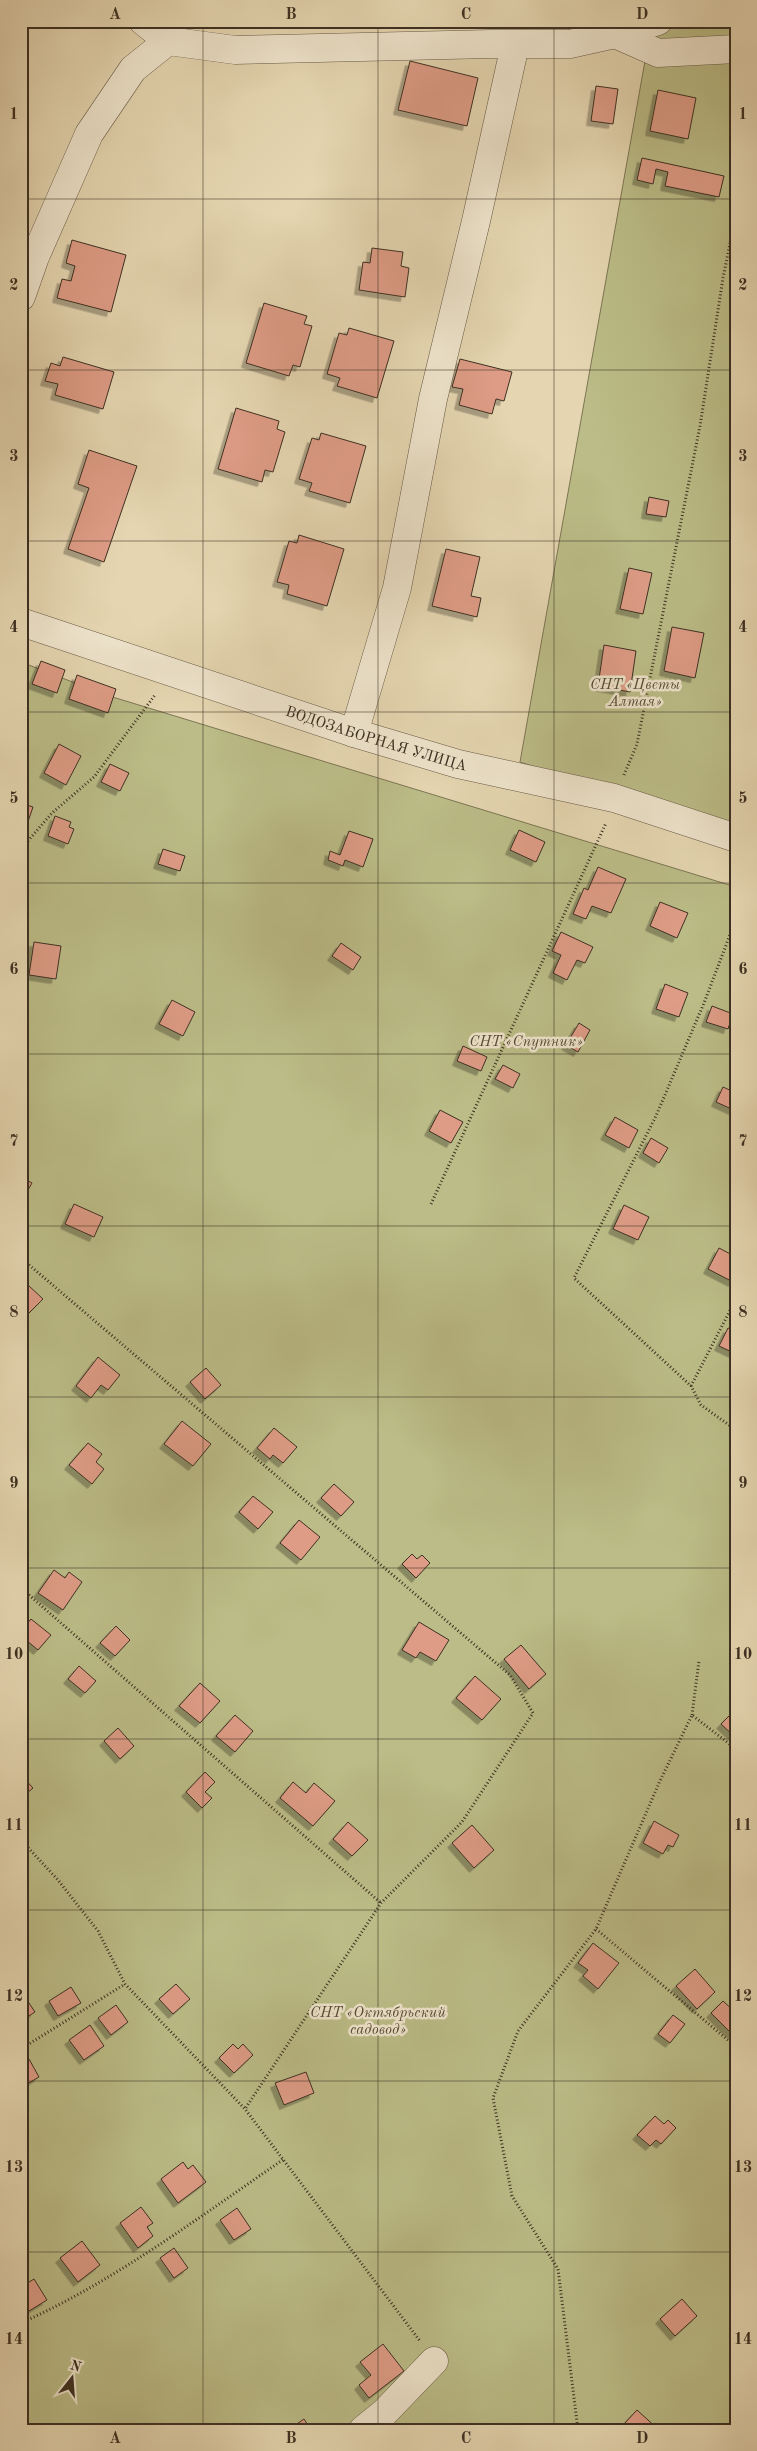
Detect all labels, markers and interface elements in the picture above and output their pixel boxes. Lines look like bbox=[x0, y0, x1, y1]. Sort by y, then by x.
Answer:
text: A bbox=[109, 7, 121, 23]
text: B bbox=[285, 7, 297, 23]
text: C bbox=[461, 7, 471, 23]
text: D bbox=[636, 7, 648, 23]
text: 1 bbox=[9, 107, 19, 123]
text: 1 bbox=[738, 107, 748, 123]
text: 2 bbox=[9, 278, 19, 294]
text: 2 bbox=[738, 278, 748, 294]
text: 3 bbox=[9, 449, 19, 465]
text: 3 bbox=[738, 449, 748, 465]
text: 4 bbox=[9, 620, 19, 636]
text: 4 bbox=[738, 620, 748, 636]
park label: СНТ «Цветы Алтая» bbox=[590, 678, 680, 710]
street label: ВОДОЗАБОРНАЯ УЛИЦА bbox=[283, 705, 469, 775]
text: 5 bbox=[9, 791, 19, 807]
text: 5 bbox=[738, 791, 748, 807]
text: 6 bbox=[9, 962, 19, 978]
text: 6 bbox=[738, 962, 748, 978]
park label: СНТ «Спутник» bbox=[469, 1035, 583, 1050]
text: 7 bbox=[9, 1134, 19, 1150]
text: 7 bbox=[738, 1134, 748, 1150]
text: 8 bbox=[9, 1305, 19, 1321]
text: 8 bbox=[738, 1305, 748, 1321]
text: 9 bbox=[9, 1476, 19, 1492]
text: 9 bbox=[738, 1476, 748, 1492]
text: 10 bbox=[5, 1647, 23, 1663]
text: 10 bbox=[734, 1647, 752, 1663]
text: 11 bbox=[5, 1818, 23, 1834]
text: 11 bbox=[734, 1818, 752, 1834]
text: 12 bbox=[5, 1989, 23, 2005]
text: 12 bbox=[734, 1989, 752, 2005]
park label: СНТ «Октябрьский садовод» bbox=[310, 2005, 446, 2038]
text: 13 bbox=[5, 2160, 23, 2176]
text: 13 bbox=[734, 2160, 752, 2176]
text: 14 bbox=[5, 2332, 23, 2348]
text: 14 bbox=[734, 2332, 752, 2348]
north arrow bbox=[48, 2354, 98, 2404]
text: N bbox=[68, 2358, 83, 2375]
text: A bbox=[109, 2431, 121, 2447]
text: B bbox=[285, 2431, 297, 2447]
text: C bbox=[461, 2431, 471, 2447]
text: D bbox=[636, 2431, 648, 2447]

